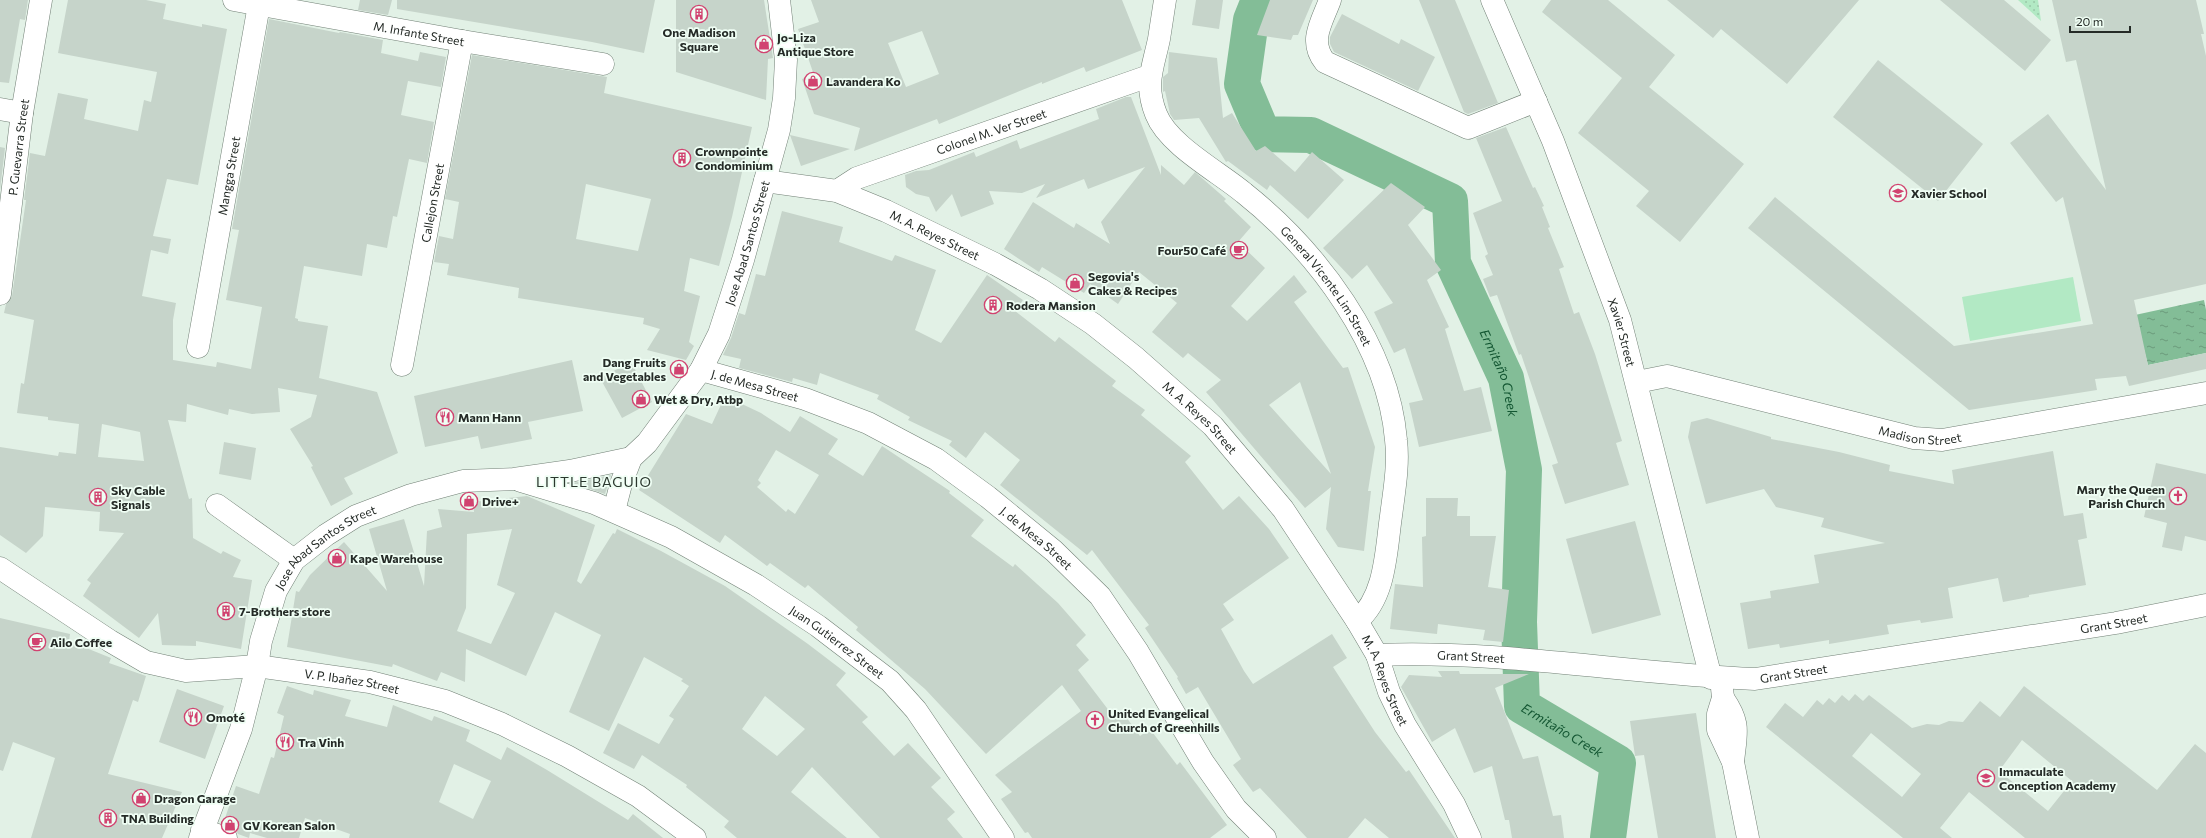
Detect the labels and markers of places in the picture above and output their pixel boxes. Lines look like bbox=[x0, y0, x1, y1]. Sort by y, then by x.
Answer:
building icon: One Madison Square bbox=[689, 4, 709, 24]
place label: One Madison Square bbox=[662, 25, 736, 53]
place label: Jo-Liza Antique Store bbox=[777, 30, 854, 58]
shop icon: Jo-Liza Antique Store bbox=[754, 34, 774, 54]
shop icon: Lavandera Ko bbox=[803, 71, 823, 91]
place label: Lavandera Ko bbox=[826, 74, 901, 88]
place label: Crownpointe Condominium bbox=[695, 144, 773, 172]
building icon: Crownpointe Condominium bbox=[672, 148, 692, 168]
school or university icon: Xavier School bbox=[1888, 183, 1908, 203]
place label: Xavier School bbox=[1911, 186, 1987, 200]
cafe icon: Four50 Café bbox=[1229, 240, 1249, 260]
place label: Four50 Café bbox=[1157, 243, 1226, 257]
place label: Segovia's Cakes & Recipes bbox=[1088, 269, 1178, 297]
shop icon: Segovia's Cakes & Recipes bbox=[1065, 273, 1085, 293]
building icon: Rodera Mansion bbox=[983, 295, 1003, 315]
place label: Rodera Mansion bbox=[1006, 298, 1096, 312]
place label: Dang Fruits and Vegetables bbox=[583, 355, 666, 383]
shop icon: Dang Fruits and Vegetables bbox=[669, 359, 689, 379]
shop icon: Wet & Dry, Atbp bbox=[631, 389, 651, 409]
place label: Wet & Dry, Atbp bbox=[654, 392, 743, 406]
restaurant icon: Mann Hann bbox=[435, 407, 455, 427]
place label: Mann Hann bbox=[458, 410, 521, 424]
place label: Mary the Queen Parish Church bbox=[2077, 482, 2165, 510]
place label: Sky Cable Signals bbox=[111, 483, 165, 511]
church icon: Mary the Queen Parish Church bbox=[2168, 486, 2188, 506]
building icon: Sky Cable Signals bbox=[88, 487, 108, 507]
shop icon: Drive+ bbox=[459, 491, 479, 511]
place label: Drive+ bbox=[482, 494, 519, 508]
shop icon: Kape Warehouse bbox=[327, 548, 347, 568]
place label: Kape Warehouse bbox=[350, 551, 443, 565]
building icon: 7-Brothers store bbox=[216, 601, 236, 621]
place label: 7-Brothers store bbox=[239, 604, 330, 618]
cafe icon: Ailo Coffee bbox=[27, 632, 47, 652]
place label: Ailo Coffee bbox=[50, 635, 112, 649]
place label: United Evangelical Church of Greenhills bbox=[1108, 706, 1220, 734]
restaurant icon: Omoté bbox=[183, 707, 203, 727]
place label: Omoté bbox=[206, 710, 245, 724]
church icon: United Evangelical Church of Greenhills bbox=[1085, 710, 1105, 730]
restaurant icon: Tra Vinh bbox=[275, 732, 295, 752]
place label: Tra Vinh bbox=[298, 735, 344, 749]
place label: Immaculate Conception Academy bbox=[1999, 764, 2116, 792]
school or university icon: Immaculate Conception Academy bbox=[1976, 768, 1996, 788]
shop icon: Dragon Garage bbox=[131, 788, 151, 808]
place label: Dragon Garage bbox=[154, 791, 236, 805]
building icon: TNA Building bbox=[98, 808, 118, 828]
place label: TNA Building bbox=[121, 811, 194, 825]
shop icon: GV Korean Salon bbox=[220, 815, 240, 835]
place label: GV Korean Salon bbox=[243, 818, 335, 832]

